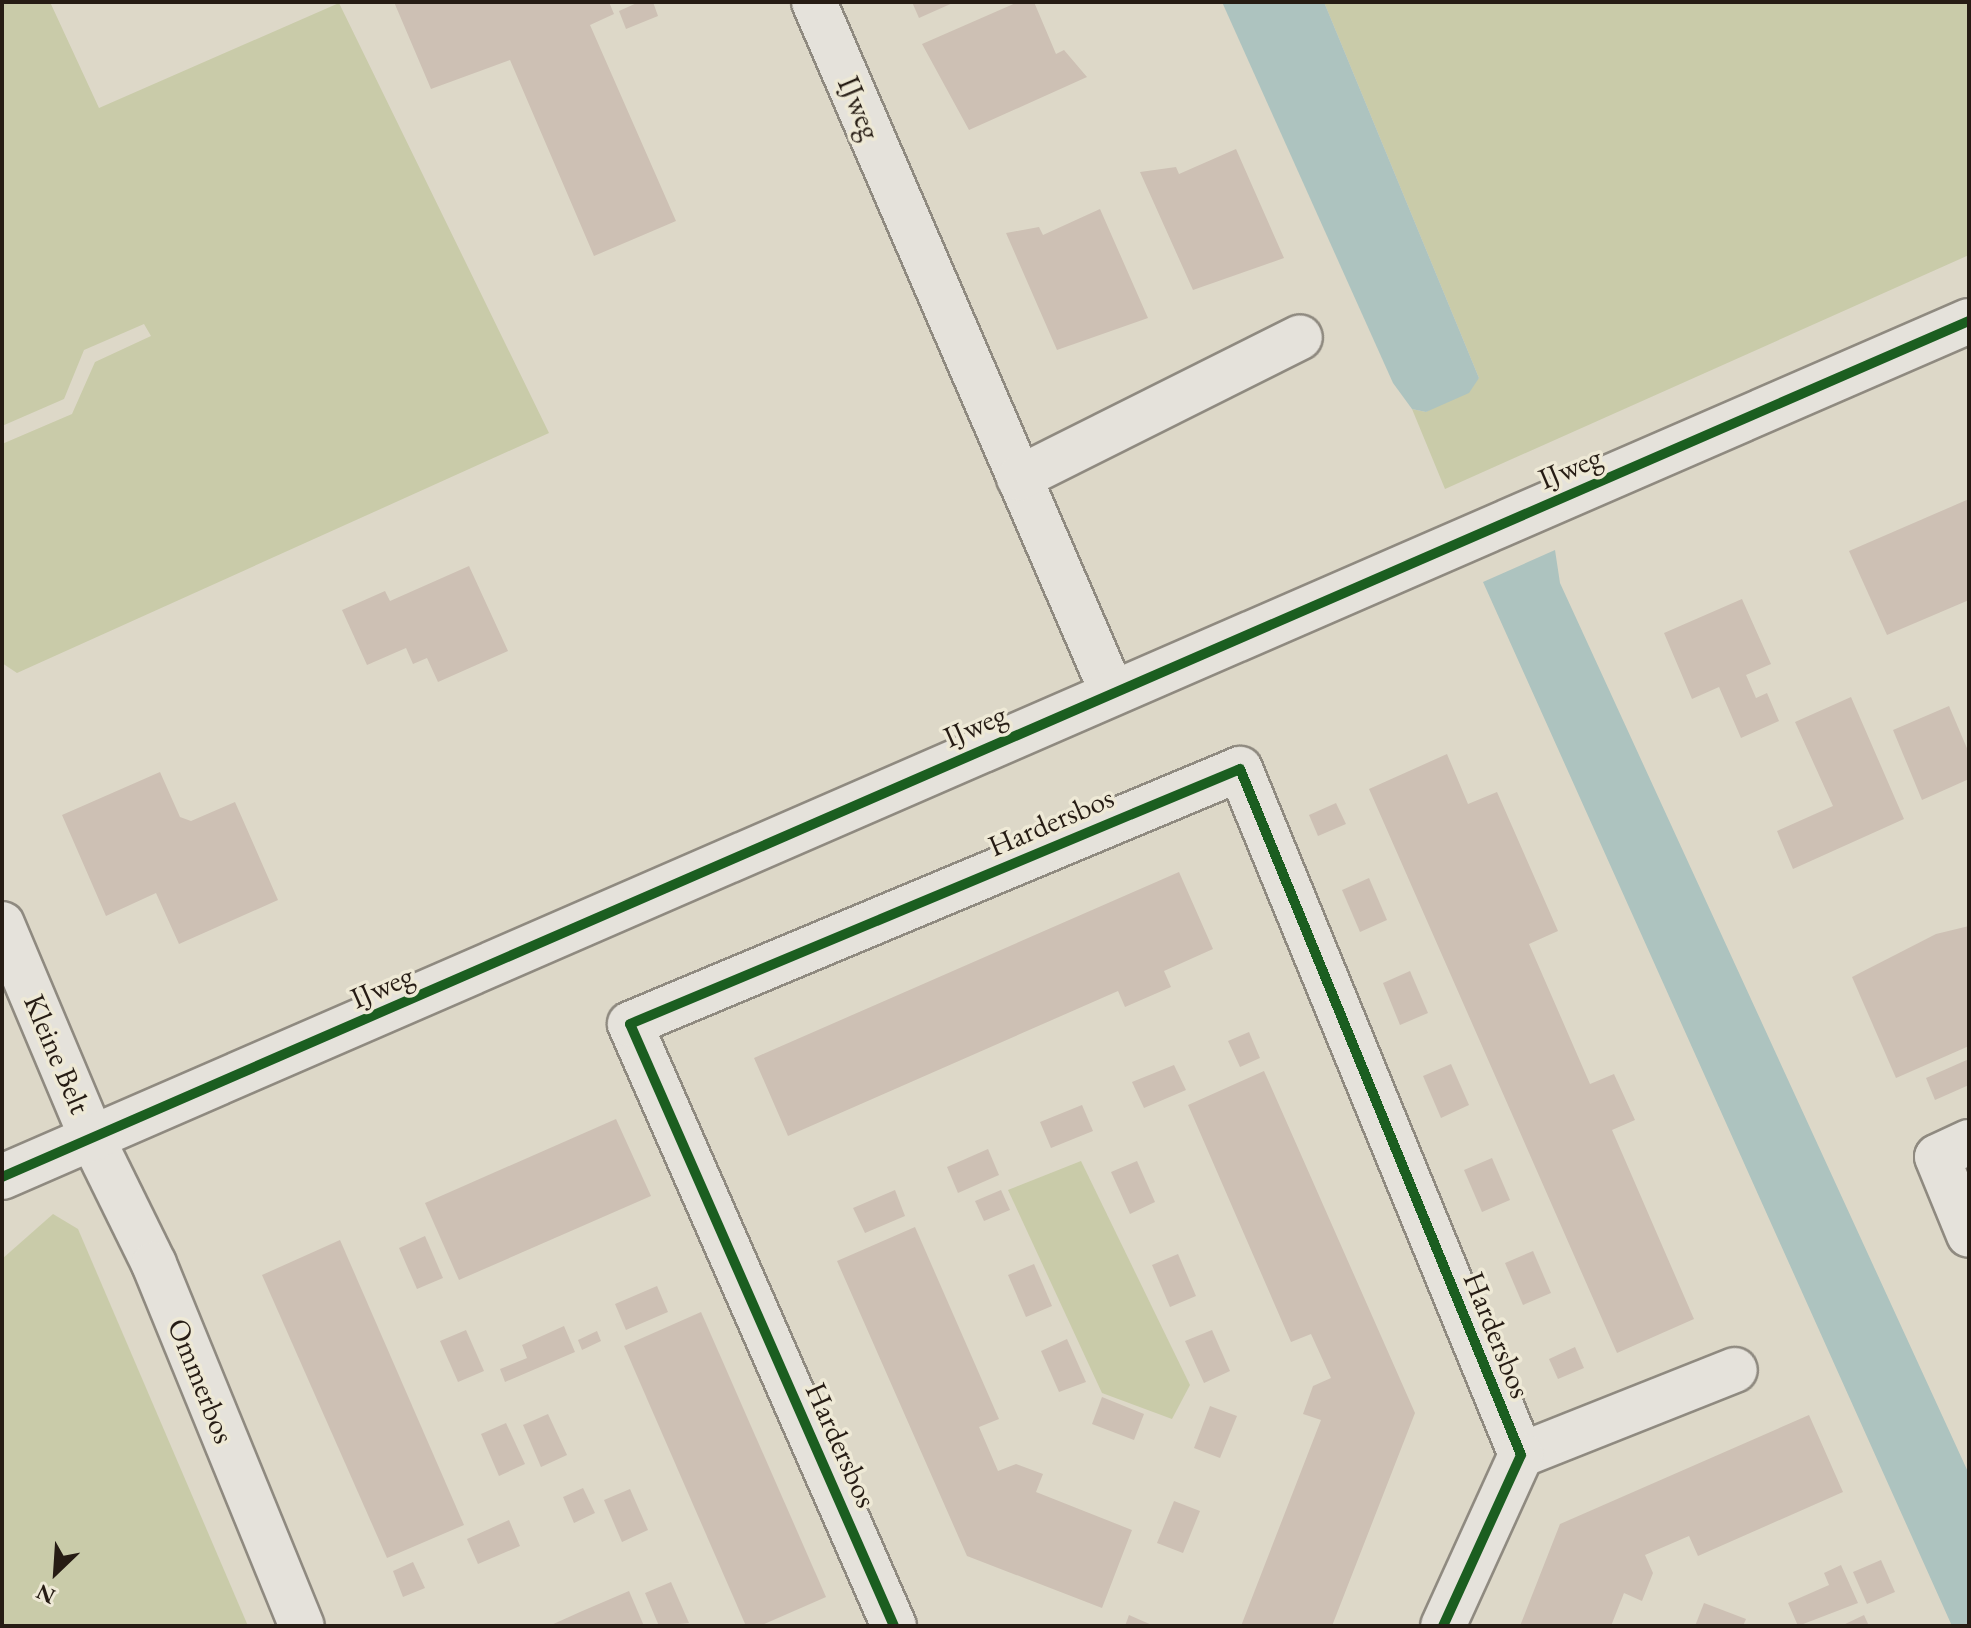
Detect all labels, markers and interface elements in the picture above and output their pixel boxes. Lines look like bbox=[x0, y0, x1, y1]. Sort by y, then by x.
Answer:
street label: IJweg bbox=[830, 71, 888, 145]
street label: IJweg bbox=[1533, 439, 1607, 497]
street label: IJweg bbox=[938, 696, 1012, 756]
street label: Hardersbos bbox=[983, 779, 1119, 865]
street label: IJweg bbox=[345, 957, 419, 1017]
street label: Kleine Belt bbox=[16, 989, 98, 1119]
street label: Hardersbos bbox=[1455, 1267, 1539, 1403]
street label: Ommerbos bbox=[160, 1313, 242, 1449]
street label: Hardersbos bbox=[798, 1377, 884, 1513]
north arrow bbox=[16, 1532, 96, 1612]
text: N bbox=[31, 1577, 60, 1611]

